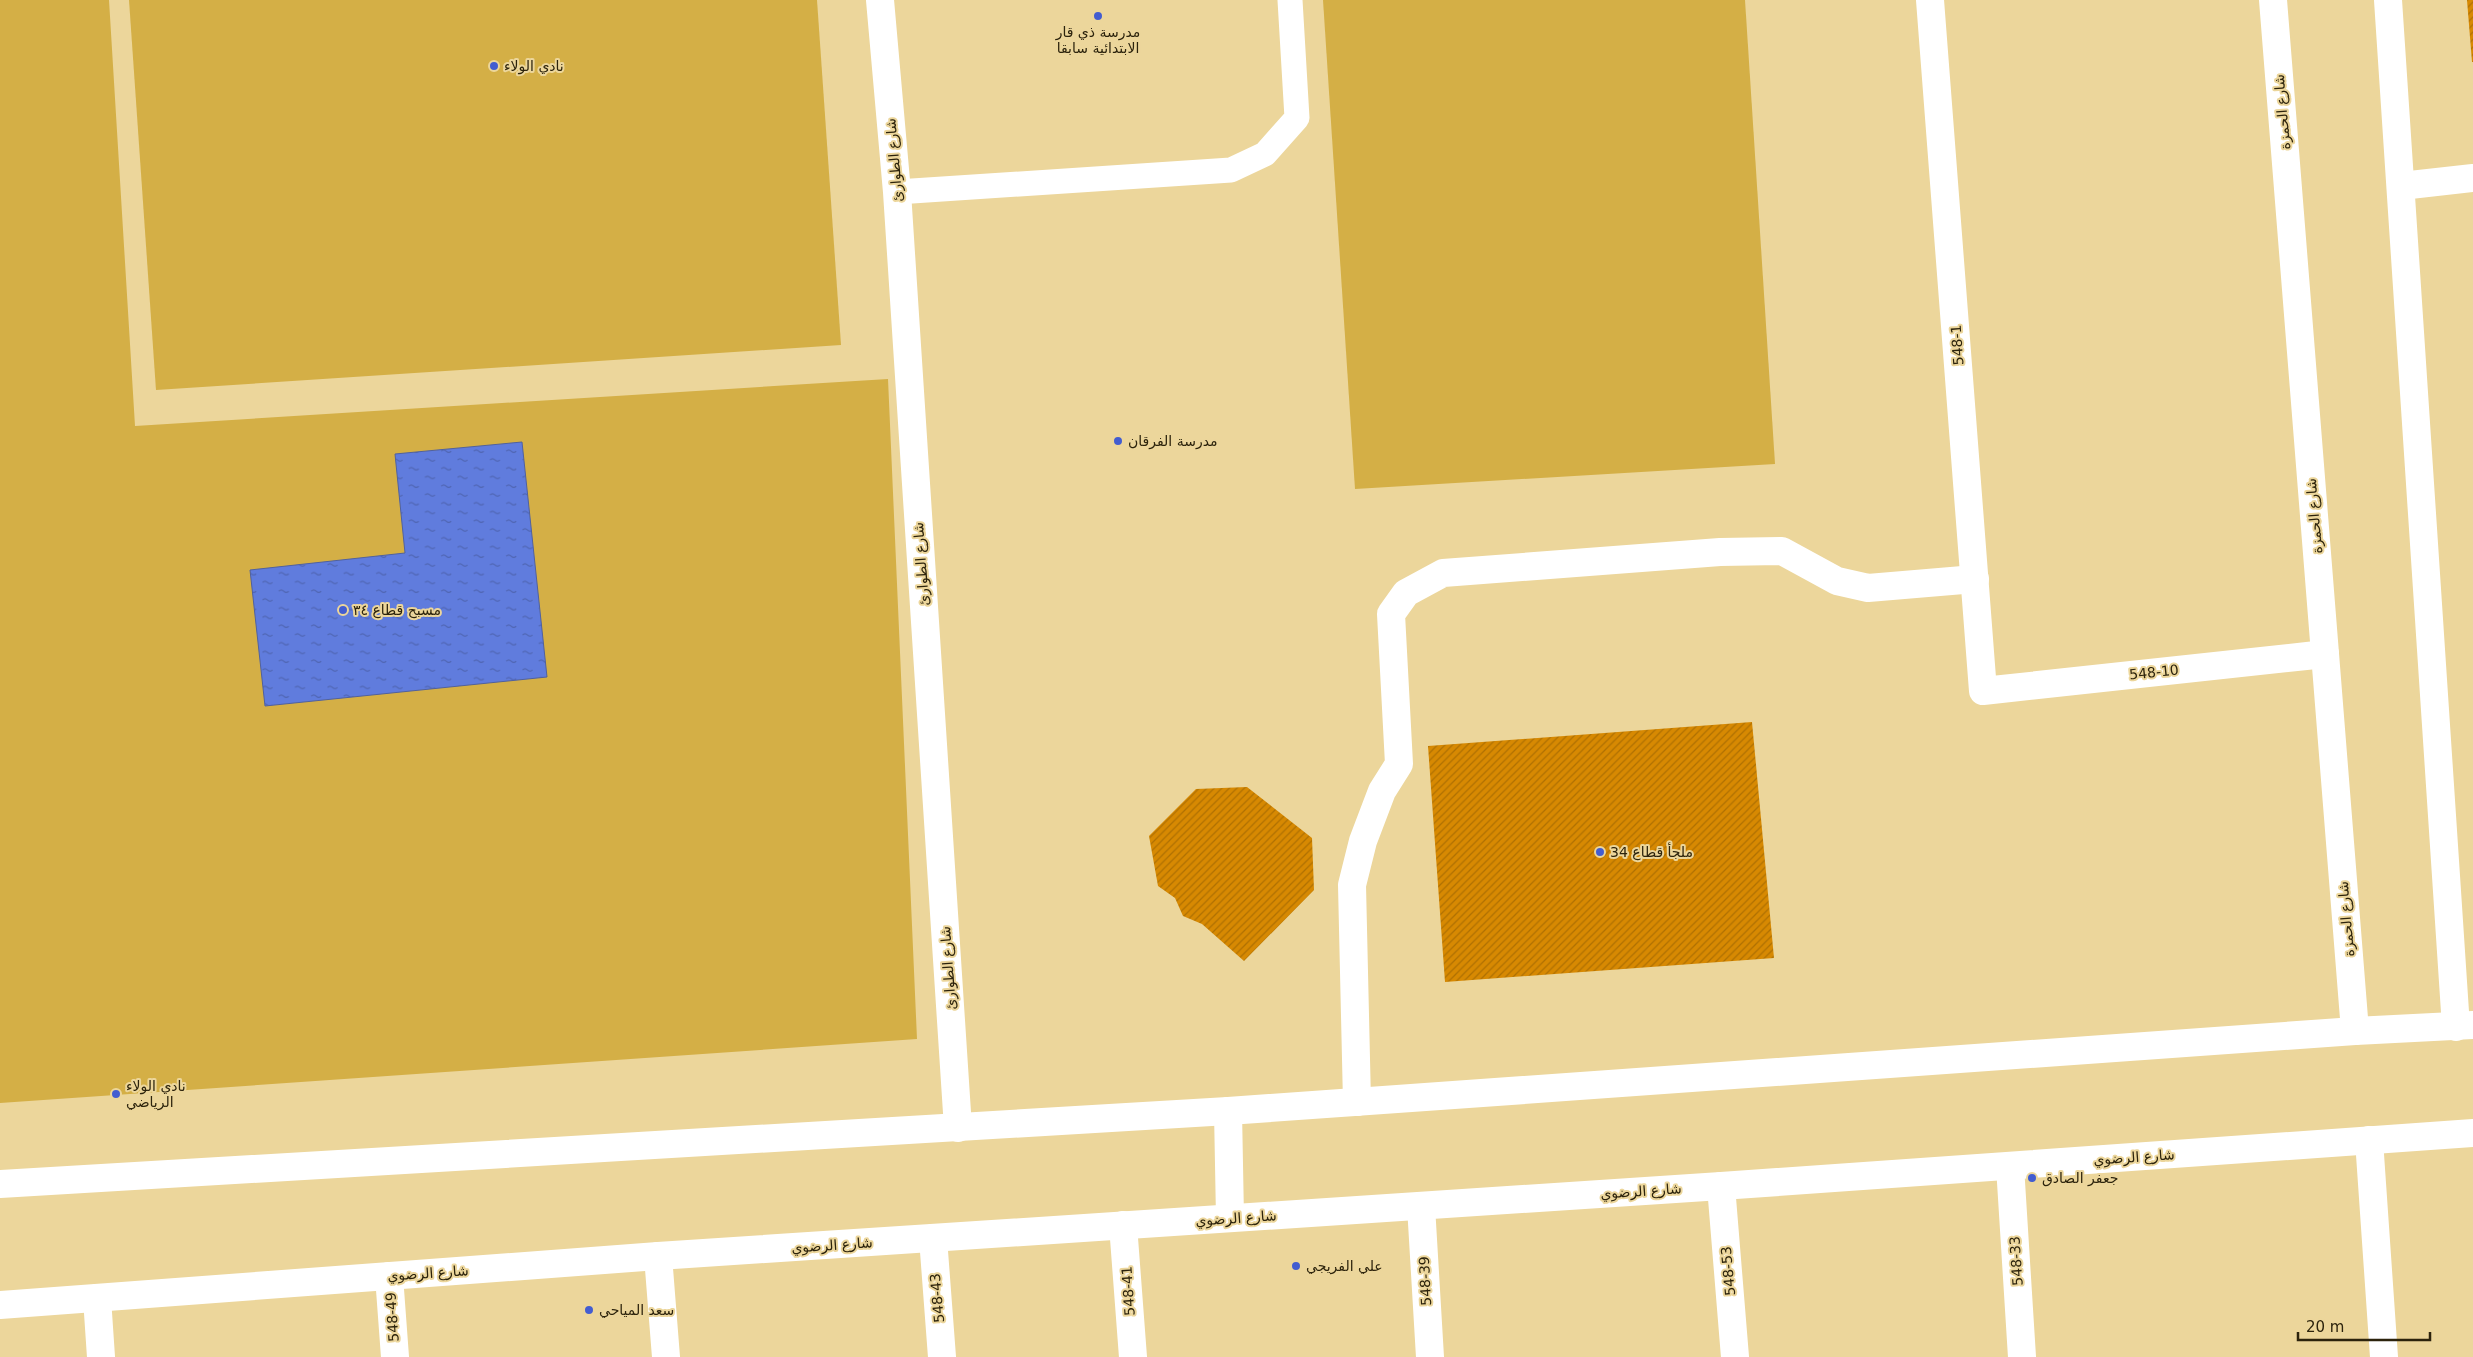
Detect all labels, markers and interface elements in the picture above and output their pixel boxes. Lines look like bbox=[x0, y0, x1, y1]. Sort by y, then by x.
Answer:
marker: مدرسة ذي قار الابتدائية سابقا bbox=[1092, 10, 1104, 22]
place label: مدرسة ذي قار الابتدائية سابقا bbox=[1055, 24, 1140, 56]
place label: نادي الولاء bbox=[504, 58, 564, 75]
marker: نادي الولاء bbox=[488, 60, 500, 72]
street label: شارع الحمزة bbox=[2271, 73, 2294, 151]
street label: شارع الطوارئ bbox=[882, 117, 907, 203]
street label: 548-1 bbox=[1948, 324, 1966, 366]
place label: مدرسة الفرقان bbox=[1128, 433, 1218, 450]
marker: مدرسة الفرقان bbox=[1112, 435, 1124, 447]
street label: شارع الحمزة bbox=[2303, 477, 2326, 555]
street label: شارع الطوارئ bbox=[910, 521, 933, 606]
place label: مسبح قطاع ٣٤ bbox=[353, 602, 441, 619]
marker: مسبح قطاع ٣٤ bbox=[337, 604, 349, 616]
street label: 548-10 bbox=[2129, 661, 2179, 683]
place label: ملجأ قطاع 34 bbox=[1610, 842, 1693, 861]
marker: ملجأ قطاع 34 bbox=[1594, 846, 1606, 858]
street label: شارع الحمزة bbox=[2335, 880, 2358, 958]
street label: شارع الطوارئ bbox=[937, 925, 960, 1010]
place label: نادي الولاء الرياضي bbox=[126, 1078, 186, 1111]
marker: نادي الولاء الرياضي bbox=[110, 1088, 122, 1100]
street label: شارع الرضوي bbox=[2093, 1146, 2175, 1169]
place label: جعفر الصادق bbox=[2042, 1170, 2118, 1187]
marker: جعفر الصادق bbox=[2026, 1172, 2038, 1184]
street label: شارع الرضوي bbox=[1600, 1180, 1682, 1203]
street label: شارع الرضوي bbox=[1195, 1207, 1277, 1230]
street label: شارع الرضوي bbox=[791, 1234, 873, 1257]
street label: 548-33 bbox=[2006, 1236, 2026, 1286]
street label: 548-53 bbox=[1718, 1246, 1738, 1296]
street label: 548-39 bbox=[1416, 1256, 1434, 1306]
place label: علي الفريجي bbox=[1306, 1258, 1383, 1275]
marker: علي الفريجي bbox=[1290, 1260, 1302, 1272]
street label: شارع الرضوي bbox=[387, 1262, 469, 1285]
street label: 548-41 bbox=[1118, 1266, 1138, 1316]
street label: 548-43 bbox=[927, 1273, 947, 1323]
street label: 548-49 bbox=[382, 1292, 402, 1342]
place label: سعد المياحي bbox=[599, 1302, 674, 1319]
marker: سعد المياحي bbox=[583, 1304, 595, 1316]
scale bar bbox=[2298, 1310, 2430, 1342]
text: 20 m bbox=[2306, 1318, 2344, 1336]

